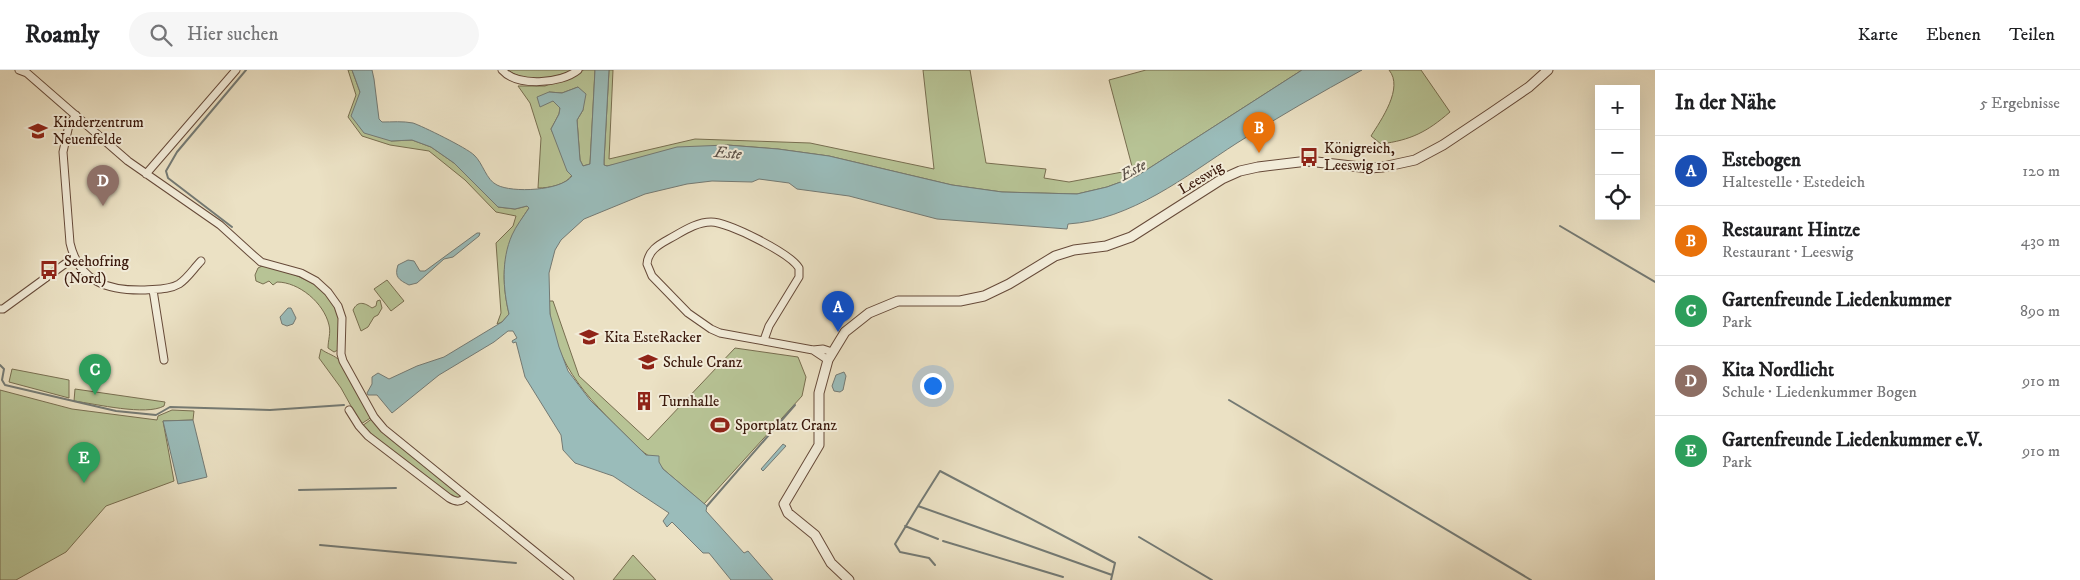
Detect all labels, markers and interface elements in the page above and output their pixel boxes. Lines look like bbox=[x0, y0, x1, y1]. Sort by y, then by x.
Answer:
search box bbox=[129, 12, 479, 57]
text: Roamly bbox=[25, 20, 99, 50]
icon: search bbox=[147, 21, 175, 49]
text: Hier suchen bbox=[187, 23, 278, 46]
text: Karte bbox=[1858, 24, 1898, 46]
text: Ebenen bbox=[1926, 24, 1981, 46]
text: Teilen bbox=[2009, 24, 2055, 46]
map controls bbox=[1595, 85, 1640, 220]
button: + bbox=[1595, 85, 1640, 130]
text: In der Nähe bbox=[1675, 90, 1776, 116]
text: 5 Ergebnisse bbox=[1980, 93, 2060, 113]
pin: B bbox=[1243, 112, 1275, 153]
place label: Kinderzentrum Neuenfelde bbox=[53, 113, 144, 149]
school or university icon: Kinderzentrum Neuenfelde bbox=[27, 120, 49, 142]
button: − bbox=[1595, 130, 1640, 175]
place label: Königreich, Leeswig 101 bbox=[1324, 139, 1395, 175]
water label: Este bbox=[713, 142, 743, 164]
bus stop icon: Königreich, Leeswig 101 bbox=[1298, 146, 1320, 168]
text: Estebogen bbox=[1722, 149, 1801, 172]
water label: Este bbox=[1115, 154, 1150, 186]
street label: Leeswig bbox=[1175, 157, 1227, 199]
text: A bbox=[1686, 161, 1696, 181]
text: 120 m bbox=[2022, 161, 2060, 181]
pin: D bbox=[87, 165, 119, 206]
text: Haltestelle · Estedeich bbox=[1722, 172, 1865, 192]
button: locate bbox=[1595, 175, 1640, 220]
text: Restaurant Hintze bbox=[1722, 219, 1860, 242]
text: B bbox=[1686, 231, 1696, 251]
text: 430 m bbox=[2021, 231, 2060, 251]
text: Restaurant · Leeswig bbox=[1722, 242, 1853, 262]
place label: Seehofring (Nord) bbox=[64, 252, 129, 288]
bus stop icon: Seehofring (Nord) bbox=[38, 259, 60, 281]
text: Gartenfreunde Liedenkummer bbox=[1722, 289, 1951, 312]
pin: A bbox=[822, 291, 854, 332]
text: C bbox=[1686, 301, 1696, 321]
text: 890 m bbox=[2020, 301, 2060, 321]
text: Park bbox=[1722, 312, 1752, 332]
school or university icon: Kita EsteRacker bbox=[578, 326, 600, 348]
place label: Kita EsteRacker bbox=[604, 328, 702, 347]
school or university icon: Schule Cranz bbox=[637, 351, 659, 373]
place label: Schule Cranz bbox=[663, 353, 743, 372]
pin: C bbox=[79, 354, 111, 395]
text: Kita Nordlicht bbox=[1722, 359, 1834, 382]
text: D bbox=[1685, 371, 1697, 391]
text: 910 m bbox=[2022, 371, 2060, 391]
your location bbox=[920, 373, 946, 399]
text: Schule · Liedenkummer Bogen bbox=[1722, 382, 1917, 402]
building icon: Turnhalle bbox=[633, 390, 655, 412]
place label: Turnhalle bbox=[659, 392, 719, 411]
sports icon: Sportplatz Cranz bbox=[709, 414, 731, 436]
place label: Sportplatz Cranz bbox=[735, 416, 838, 435]
text: Gartenfreunde Liedenkummer e.V. bbox=[1722, 429, 1982, 452]
text: E bbox=[1685, 441, 1697, 461]
text: 910 m bbox=[2022, 441, 2060, 461]
pin: E bbox=[68, 442, 100, 483]
text: Park bbox=[1722, 452, 1752, 472]

